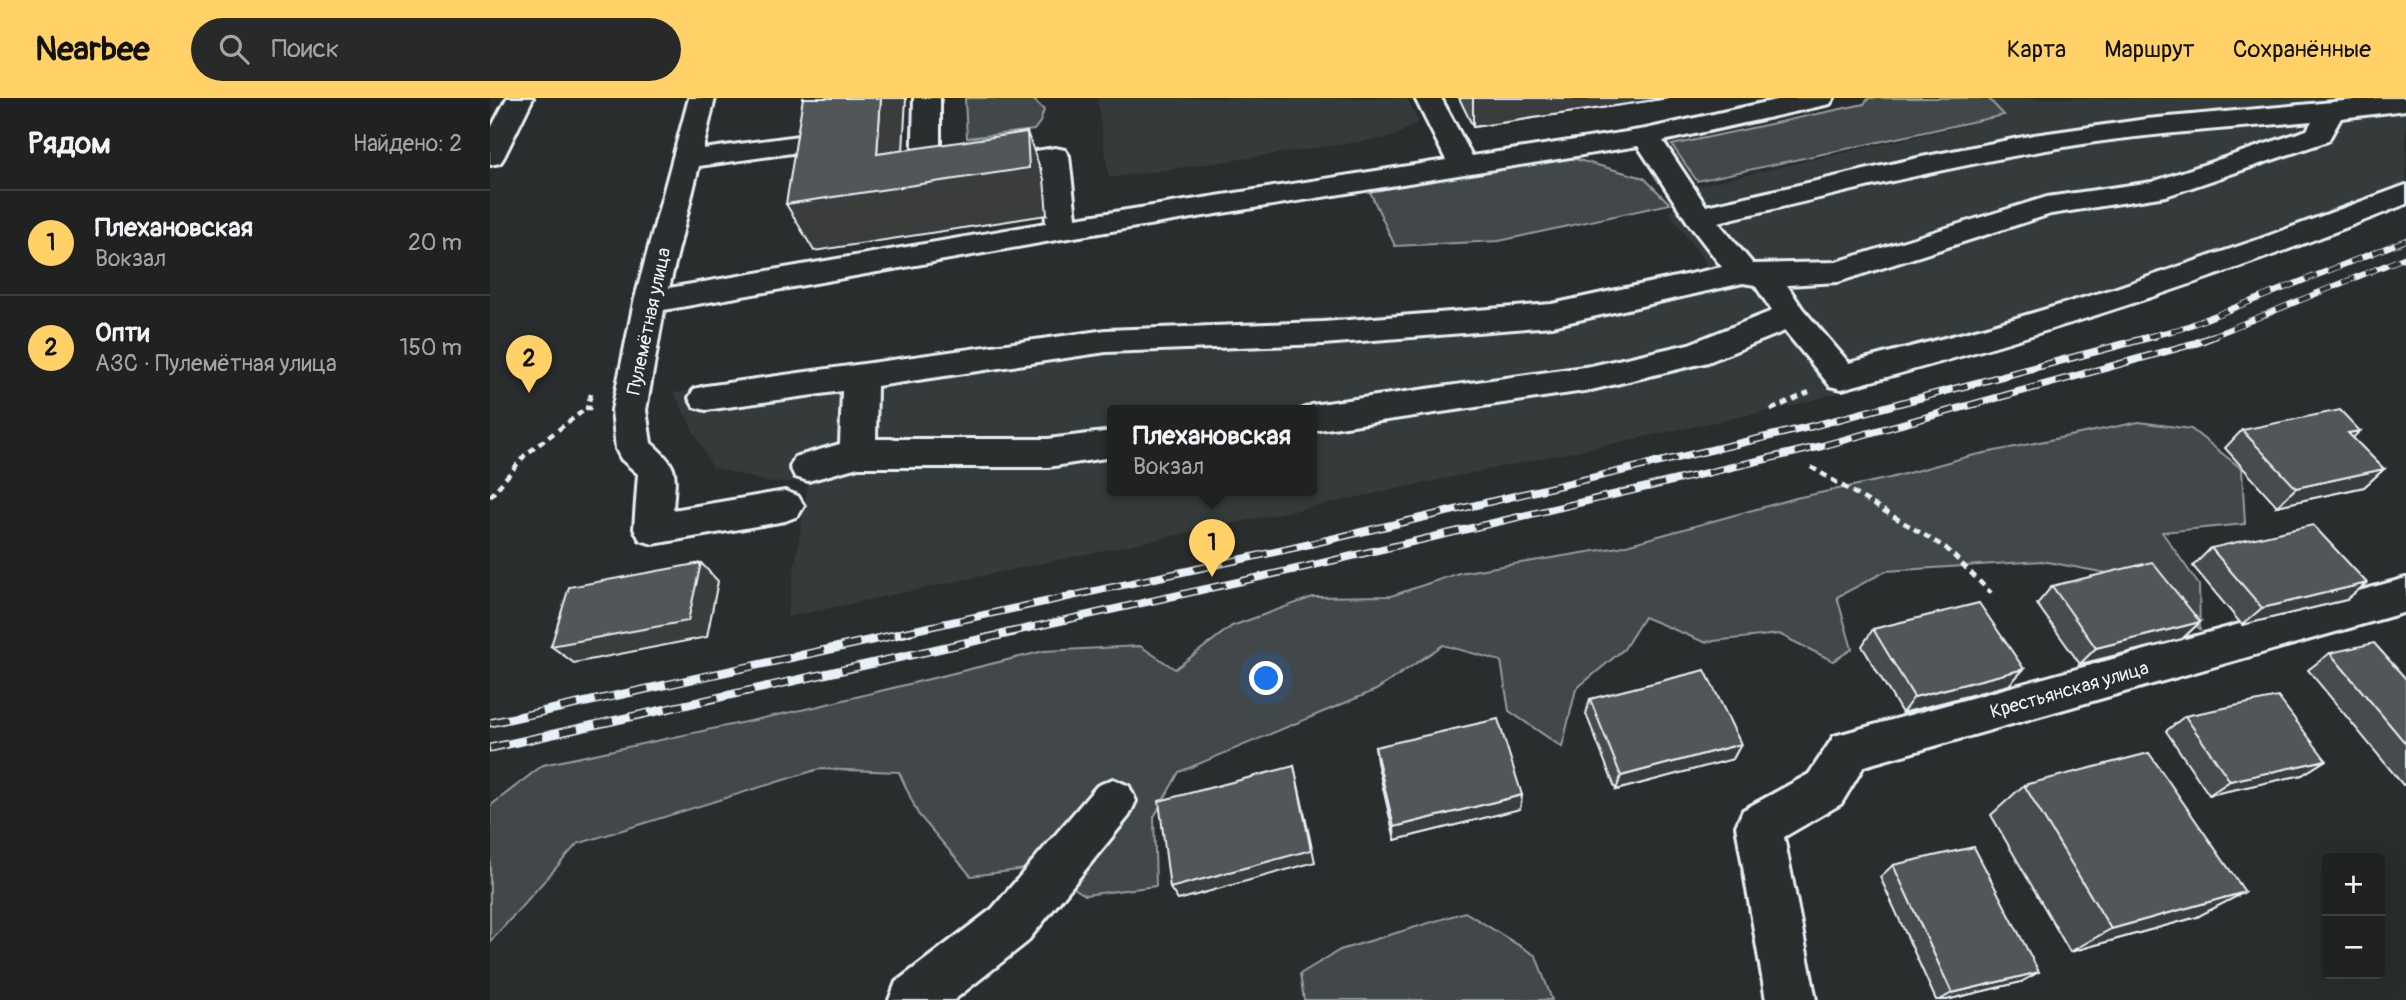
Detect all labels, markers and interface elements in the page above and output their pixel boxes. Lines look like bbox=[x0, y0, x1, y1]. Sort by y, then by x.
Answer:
search box bbox=[191, 18, 681, 81]
text: Nearbee bbox=[35, 29, 149, 70]
icon: search bbox=[215, 30, 253, 68]
text: Поиск bbox=[271, 33, 339, 65]
text: Карта bbox=[2007, 35, 2066, 64]
text: Маршрут bbox=[2104, 35, 2195, 64]
text: Сохранённые bbox=[2233, 35, 2371, 64]
text: Рядом bbox=[28, 125, 111, 162]
text: Найдено: 2 bbox=[353, 129, 462, 158]
text: Плехановская bbox=[95, 212, 253, 244]
text: 1 bbox=[47, 228, 56, 257]
text: 20 m bbox=[408, 228, 462, 257]
text: Вокзал bbox=[95, 244, 166, 273]
street label: Пулемётная улица bbox=[622, 245, 676, 397]
text: Опти bbox=[95, 317, 149, 349]
text: 2 bbox=[45, 333, 57, 362]
text: 150 m bbox=[399, 333, 462, 362]
pin: 2 bbox=[506, 335, 552, 393]
text: АЗС · Пулемётная улица bbox=[95, 349, 337, 378]
popup bbox=[1107, 405, 1317, 496]
text: Плехановская bbox=[1133, 420, 1291, 452]
text: Вокзал bbox=[1133, 452, 1204, 481]
pin: 1 bbox=[1189, 519, 1235, 577]
street label: Крестьянская улица bbox=[1987, 656, 2151, 724]
your location bbox=[1249, 661, 1283, 695]
map controls bbox=[2322, 853, 2385, 979]
button: + bbox=[2322, 853, 2385, 916]
button: − bbox=[2322, 916, 2385, 979]

